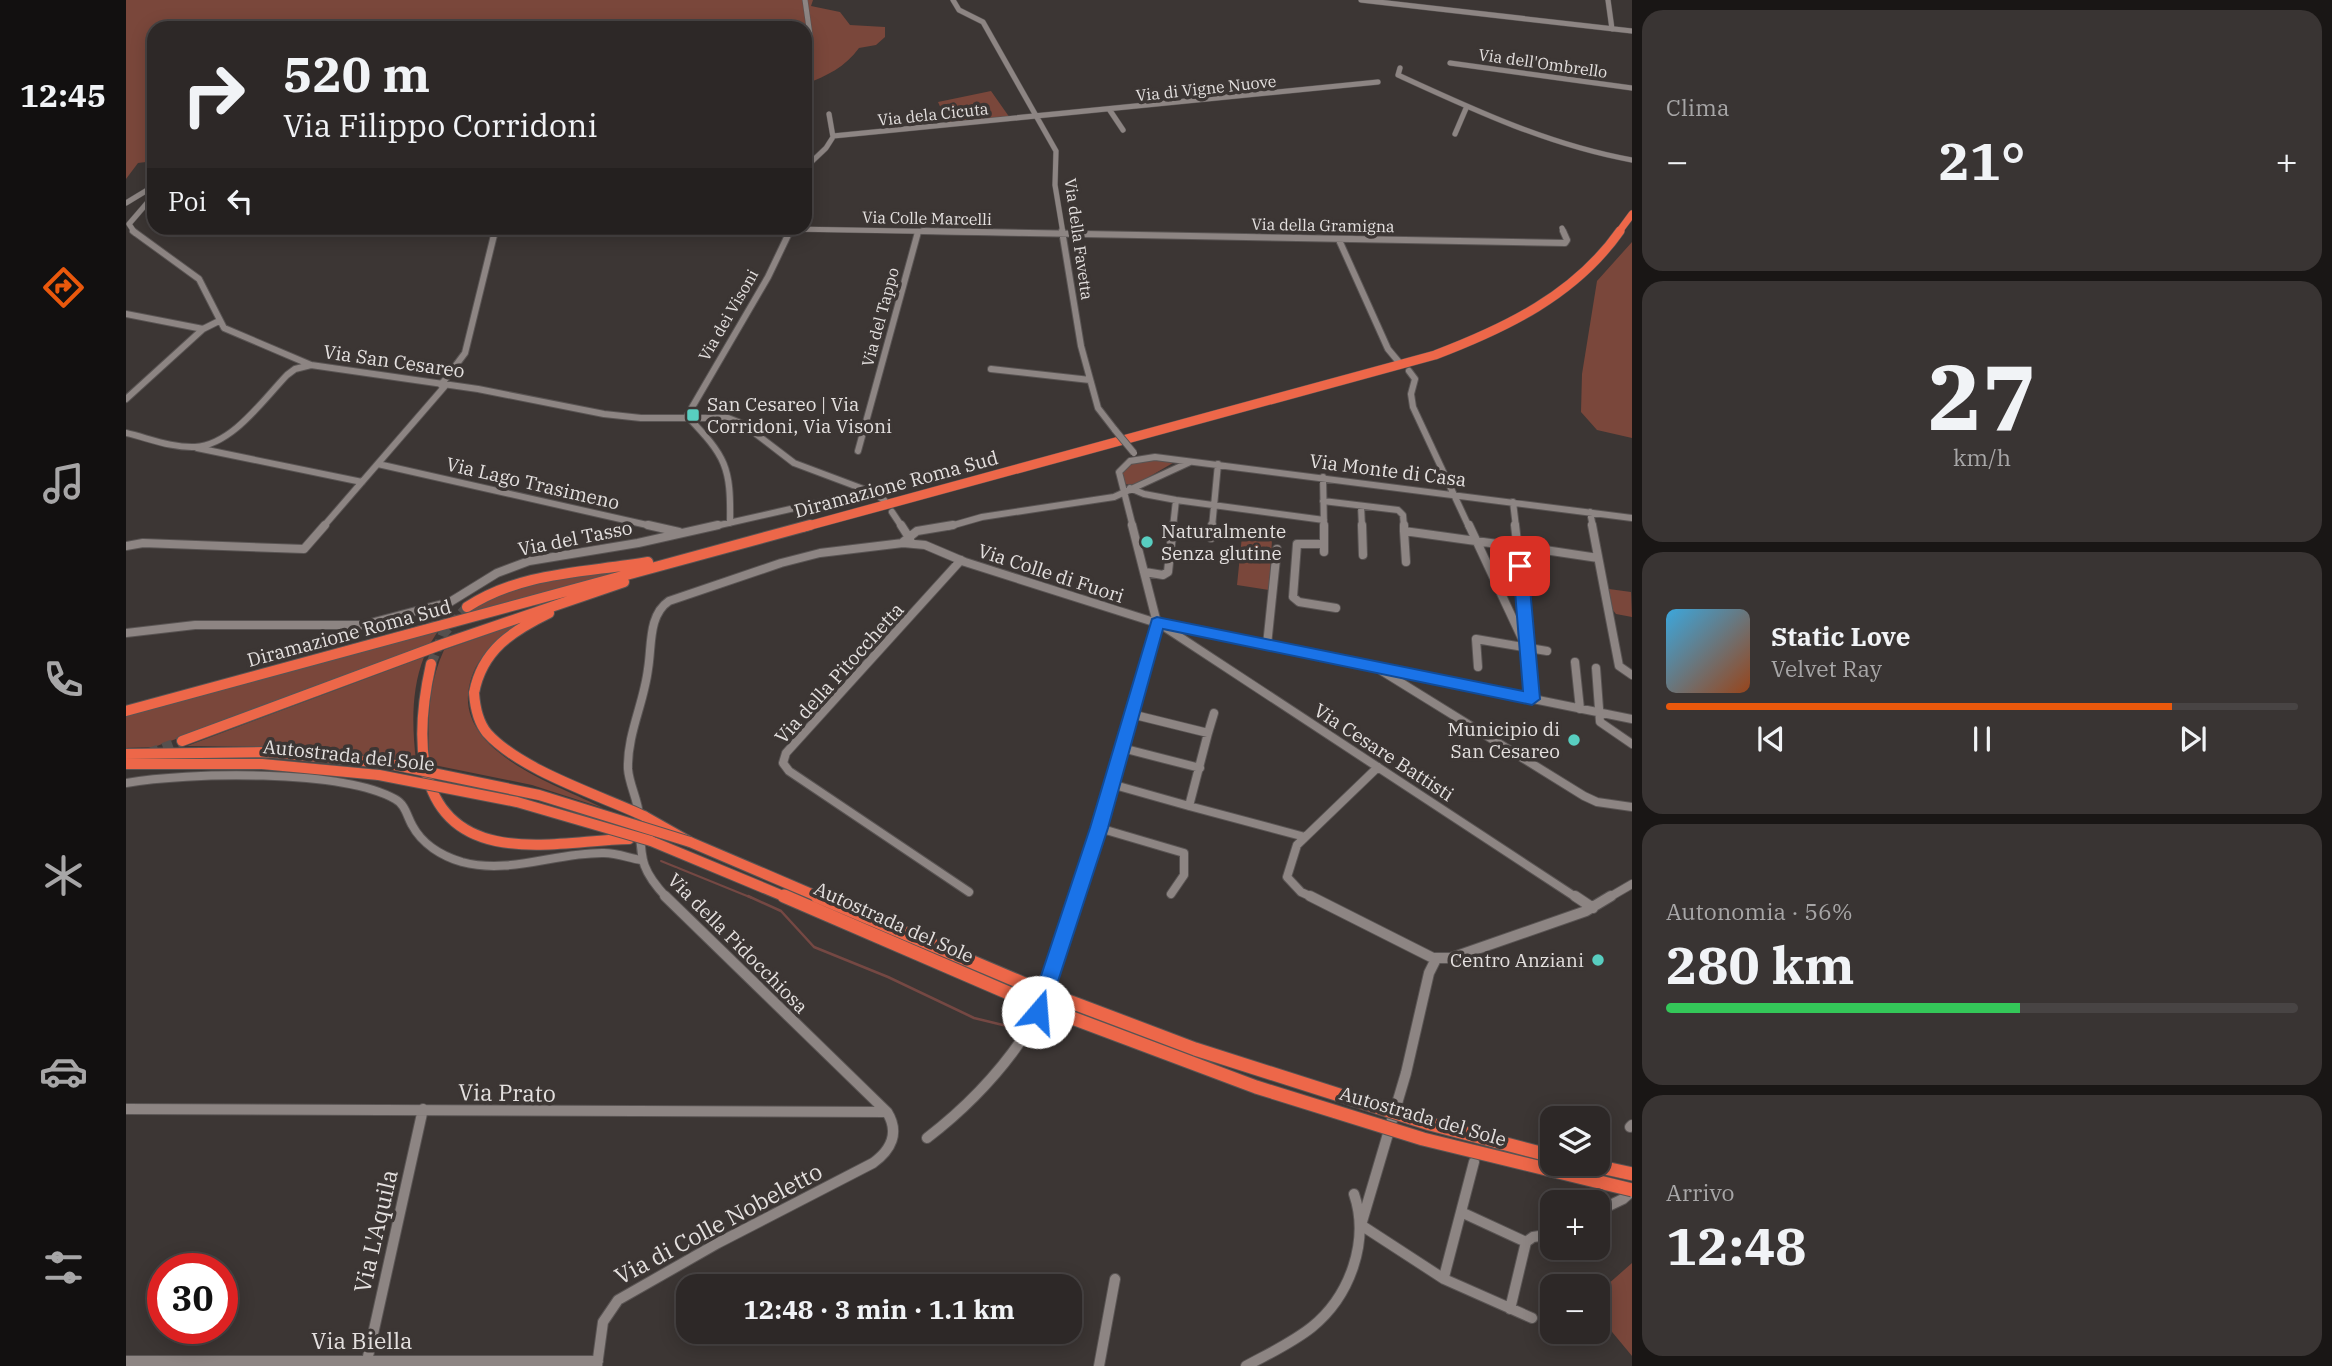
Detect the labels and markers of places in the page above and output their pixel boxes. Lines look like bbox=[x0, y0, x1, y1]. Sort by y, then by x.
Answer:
place label: San Cesareo | Via Corridoni, Via Visoni bbox=[707, 392, 892, 438]
marker: San Cesareo | Via Corridoni, Via Visoni bbox=[685, 407, 701, 423]
place label: Naturalmente Senza glutine bbox=[1161, 519, 1286, 565]
marker: Naturalmente Senza glutine bbox=[1139, 534, 1155, 550]
pin bbox=[1490, 536, 1550, 596]
place label: Municipio di San Cesareo bbox=[1447, 717, 1560, 763]
marker: Municipio di San Cesareo bbox=[1566, 732, 1582, 748]
place label: Centro Anziani bbox=[1450, 948, 1584, 972]
marker: Centro Anziani bbox=[1590, 952, 1606, 968]

